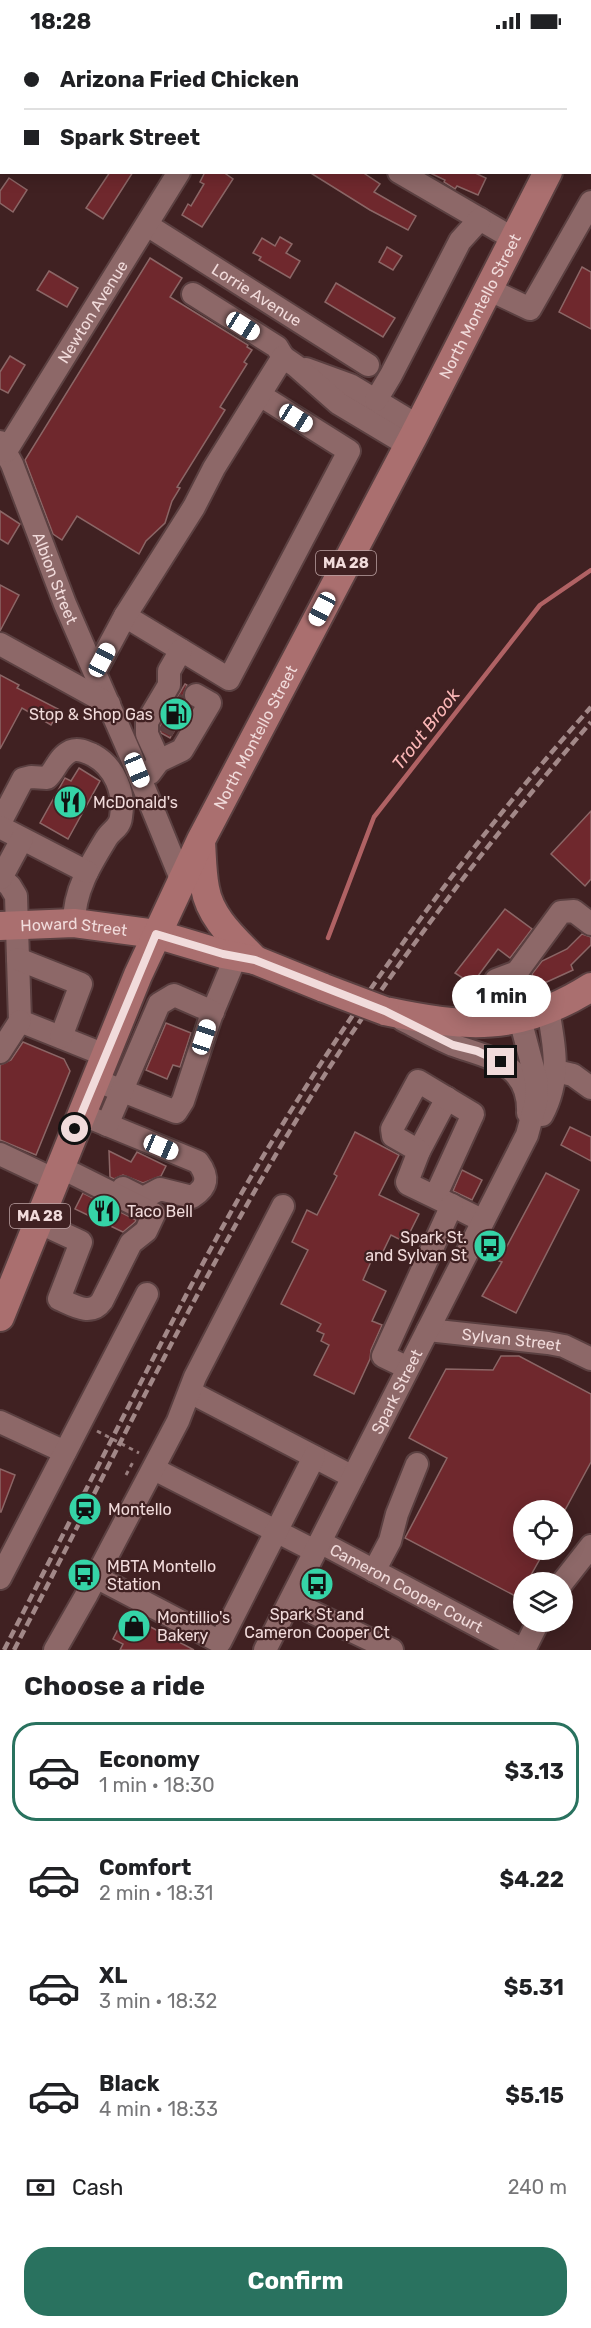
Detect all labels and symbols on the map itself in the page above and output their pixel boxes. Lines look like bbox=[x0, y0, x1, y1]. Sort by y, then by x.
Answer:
street label: North Montello Street bbox=[435, 230, 525, 382]
street label: Newton Avenue bbox=[53, 257, 131, 367]
street label: Lorrie Avenue bbox=[208, 259, 305, 330]
car bbox=[223, 309, 263, 343]
car bbox=[276, 401, 316, 435]
street label: Albion Street bbox=[29, 529, 82, 627]
road number: MA 28 bbox=[316, 551, 376, 575]
car bbox=[306, 589, 338, 629]
car bbox=[86, 640, 118, 680]
street label: North Montello Street bbox=[209, 662, 301, 812]
water label: Trout Brook bbox=[387, 683, 465, 774]
fuel station icon: Stop & Shop Gas bbox=[158, 696, 194, 732]
place label: Stop & Shop Gas bbox=[29, 705, 153, 724]
car bbox=[122, 750, 152, 790]
restaurant icon: McDonald's bbox=[52, 784, 88, 820]
place label: McDonald's bbox=[93, 793, 178, 812]
street label: Howard Street bbox=[20, 913, 128, 940]
callout: 1 min bbox=[452, 975, 550, 1017]
car bbox=[190, 1017, 218, 1057]
route end bbox=[487, 1048, 514, 1075]
route start bbox=[61, 1115, 88, 1142]
car bbox=[141, 1132, 181, 1162]
restaurant icon: Taco Bell bbox=[86, 1193, 122, 1229]
place label: Taco Bell bbox=[127, 1202, 193, 1221]
road number: MA 28 bbox=[10, 1204, 70, 1228]
place label: Spark St. and Sylvan St bbox=[365, 1228, 467, 1265]
bus stop icon: Spark St. and Sylvan St bbox=[472, 1228, 508, 1264]
street label: Sylvan Street bbox=[461, 1324, 563, 1355]
street label: Spark Street bbox=[367, 1346, 426, 1437]
station icon: Montello bbox=[67, 1491, 103, 1527]
place label: Montello bbox=[108, 1500, 172, 1519]
street label: Cameron Cooper Court bbox=[327, 1540, 486, 1636]
bus stop icon: MBTA Montello Station bbox=[66, 1557, 102, 1593]
place label: MBTA Montello Station bbox=[107, 1557, 216, 1594]
bus stop icon: Spark St and Cameron Cooper Ct bbox=[299, 1566, 335, 1602]
place label: Spark St and Cameron Cooper Ct bbox=[244, 1605, 390, 1642]
shop icon: Montillio's Bakery bbox=[116, 1608, 152, 1644]
place label: Montillio's Bakery bbox=[157, 1608, 230, 1645]

